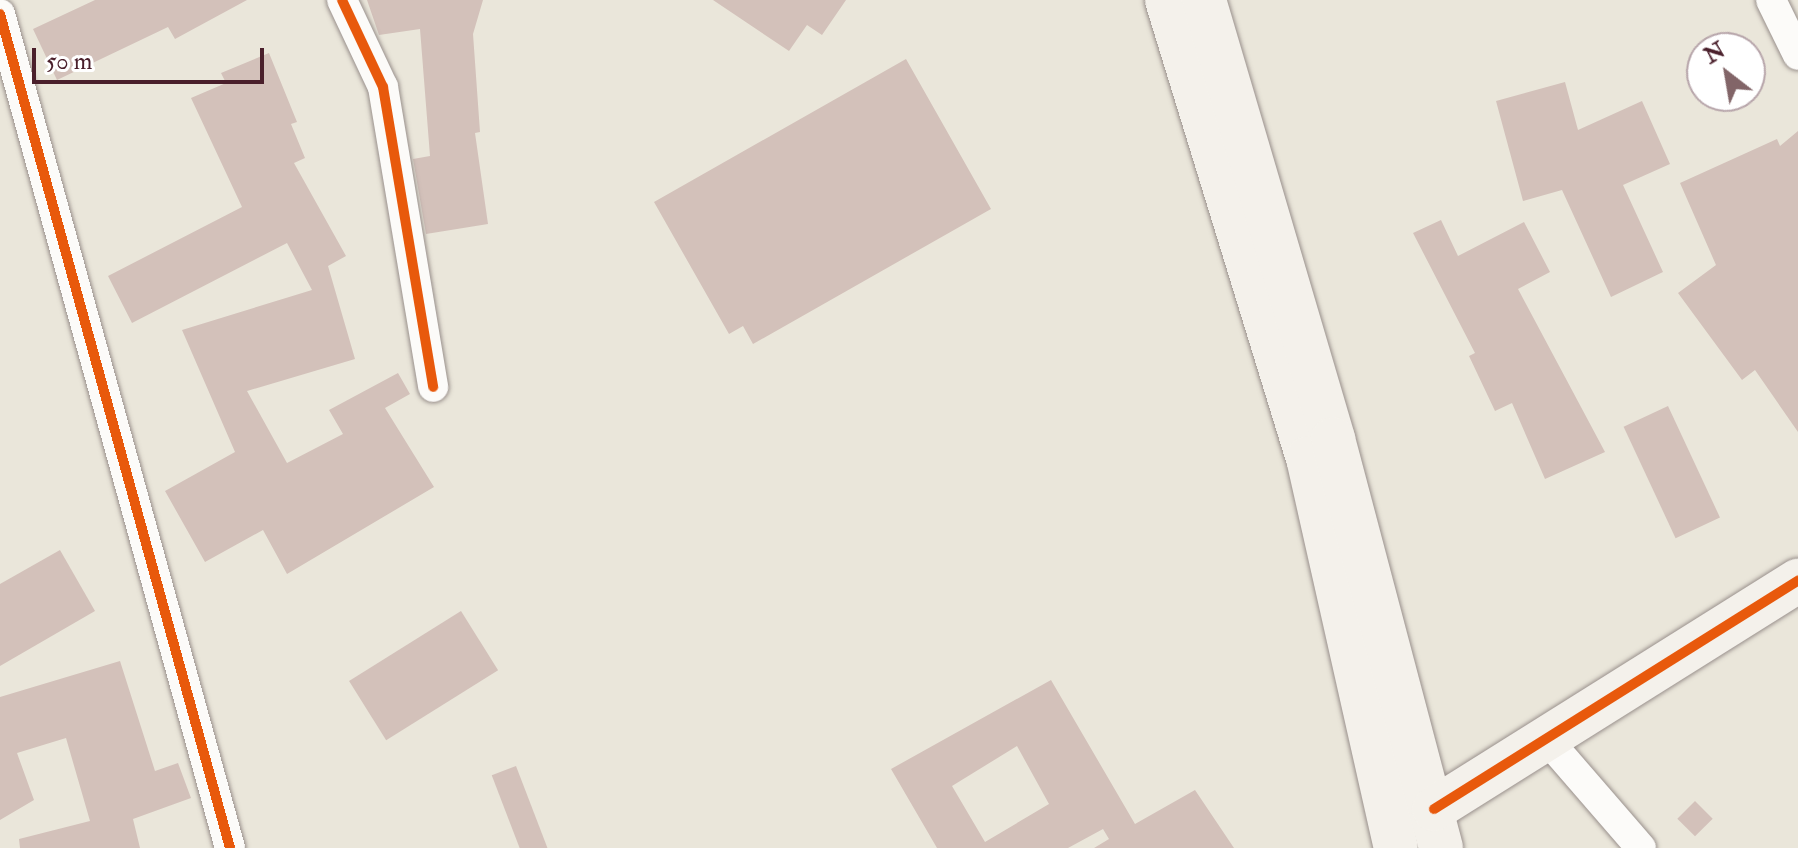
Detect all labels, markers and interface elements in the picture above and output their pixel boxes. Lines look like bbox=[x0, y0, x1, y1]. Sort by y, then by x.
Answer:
scale bar bbox=[36, 32, 268, 82]
north arrow bbox=[1686, 32, 1766, 112]
text: N bbox=[1699, 36, 1730, 70]
text: 50 m bbox=[46, 46, 92, 77]

